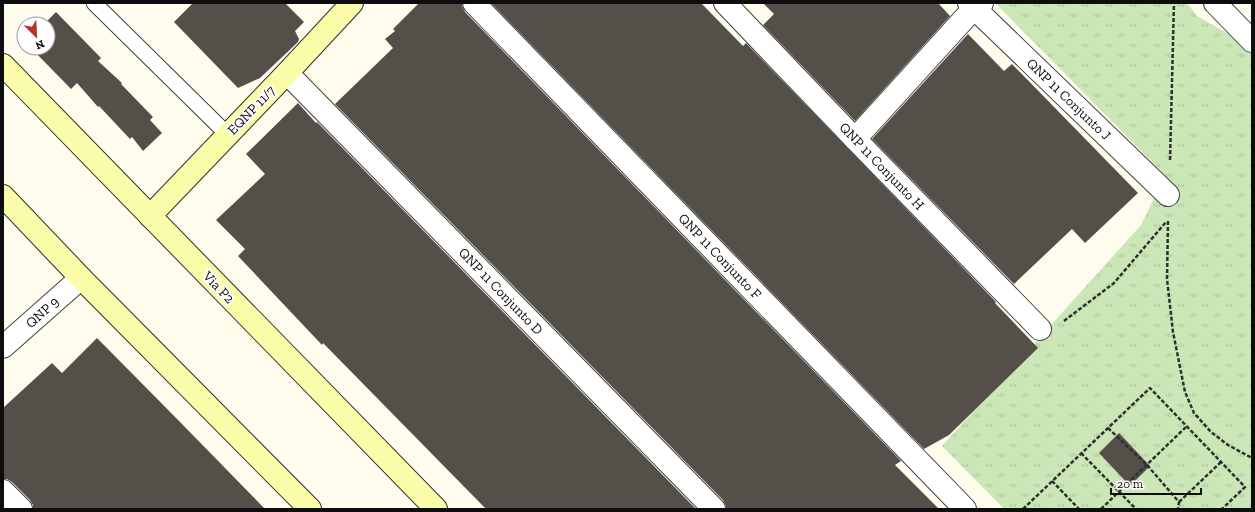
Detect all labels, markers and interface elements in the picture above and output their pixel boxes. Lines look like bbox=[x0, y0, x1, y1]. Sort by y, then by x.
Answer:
north arrow bbox=[16, 16, 56, 56]
text: N bbox=[33, 37, 46, 53]
street label: QNP 11 Conjunto J bbox=[1023, 55, 1114, 144]
street label: EQNP 11/7 bbox=[224, 82, 279, 138]
street label: QNP 11 Conjunto H bbox=[836, 119, 928, 214]
street label: QNP 11 Conjunto F bbox=[675, 210, 765, 303]
street label: QNP 11 Conjunto D bbox=[455, 244, 547, 338]
street label: Via P2 bbox=[199, 267, 238, 307]
street label: QNP 9 bbox=[22, 293, 62, 332]
scale bar bbox=[1111, 470, 1201, 496]
text: 20 m bbox=[1117, 477, 1144, 491]

